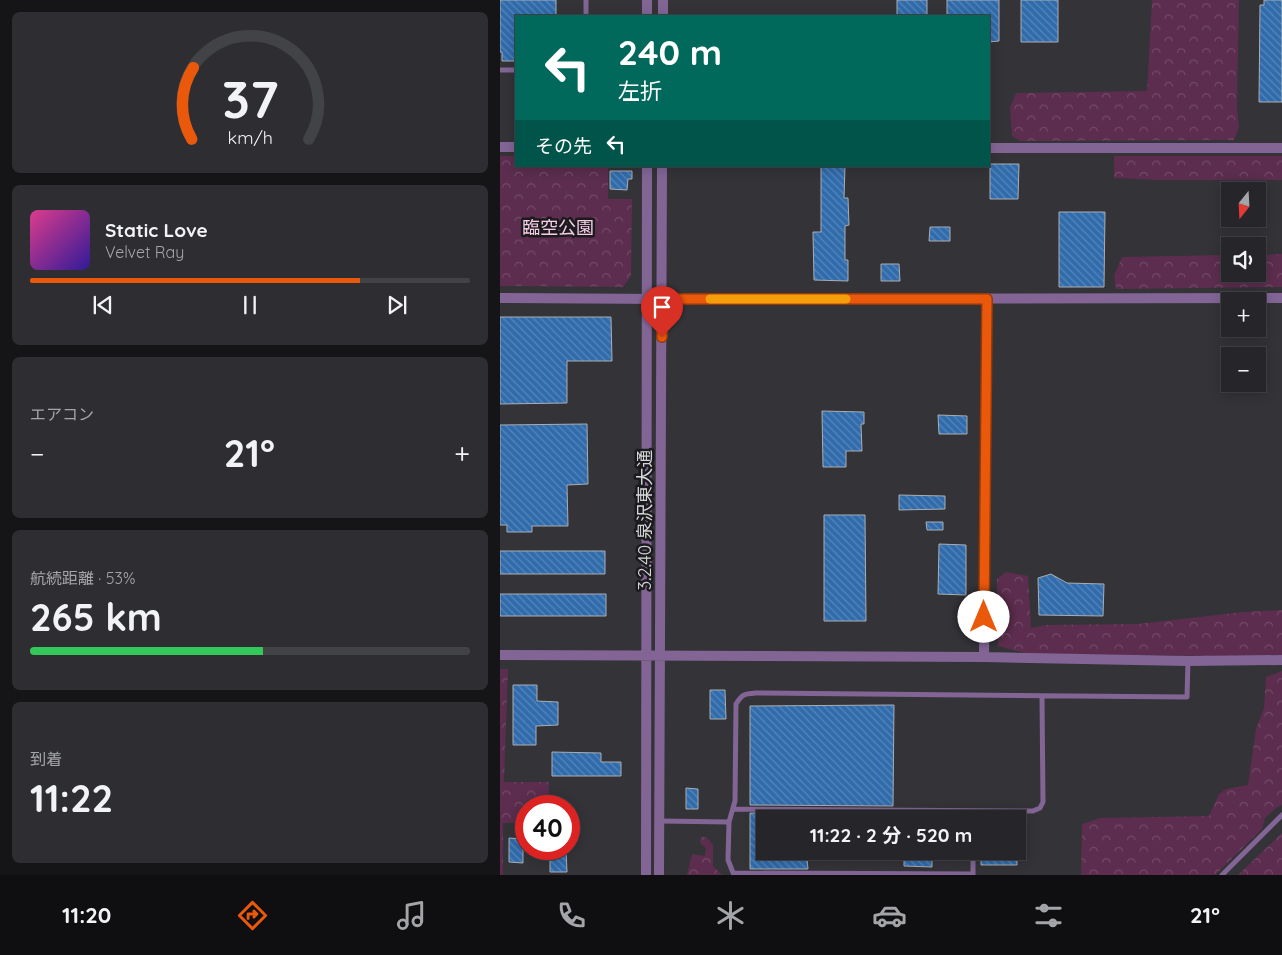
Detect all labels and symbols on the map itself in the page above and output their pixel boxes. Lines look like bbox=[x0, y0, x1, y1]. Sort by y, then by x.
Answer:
north arrow bbox=[1221, 182, 1266, 228]
park label: 臨空公園 bbox=[522, 216, 594, 239]
pin bbox=[641, 286, 683, 337]
street label: 3.2.40 泉沢東大通 bbox=[633, 450, 656, 590]
position arrow bbox=[957, 590, 1009, 642]
speed limit sign: 40 bbox=[515, 795, 580, 860]

